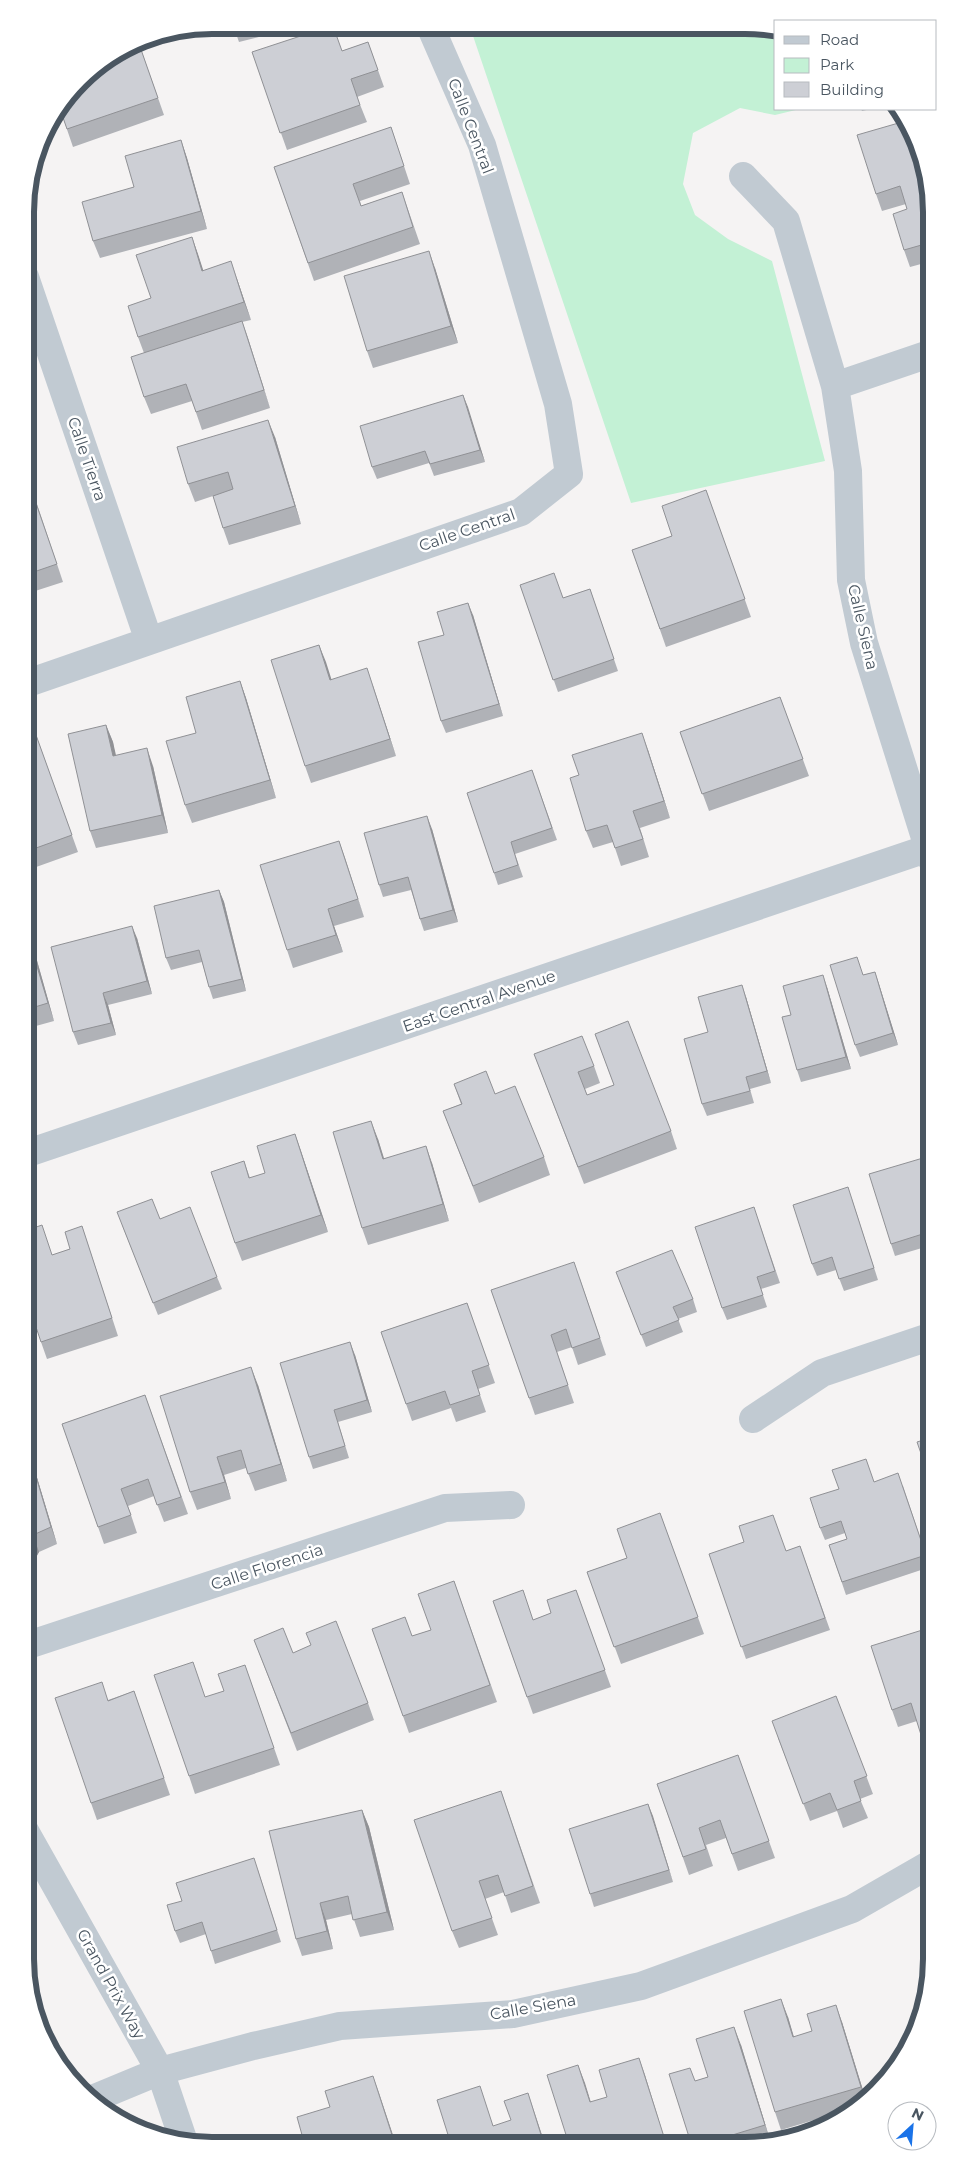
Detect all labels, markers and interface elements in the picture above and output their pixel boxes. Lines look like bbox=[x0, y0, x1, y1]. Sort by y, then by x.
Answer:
legend bbox=[774, 20, 937, 110]
text: Road bbox=[820, 30, 859, 49]
text: Park bbox=[820, 55, 854, 74]
street label: Calle Central bbox=[444, 76, 498, 176]
text: Building bbox=[820, 80, 884, 99]
street label: Calle Tierra bbox=[64, 414, 110, 504]
street label: Calle Central bbox=[416, 505, 518, 555]
street label: Calle Siena bbox=[844, 582, 882, 672]
street label: East Central Avenue bbox=[400, 966, 558, 1036]
street label: Calle Florencia bbox=[208, 1540, 326, 1594]
street label: Grand Prix Way bbox=[73, 1926, 149, 2042]
street label: Calle Siena bbox=[488, 1990, 578, 2024]
north arrow bbox=[887, 2101, 937, 2151]
text: N bbox=[909, 2104, 927, 2125]

